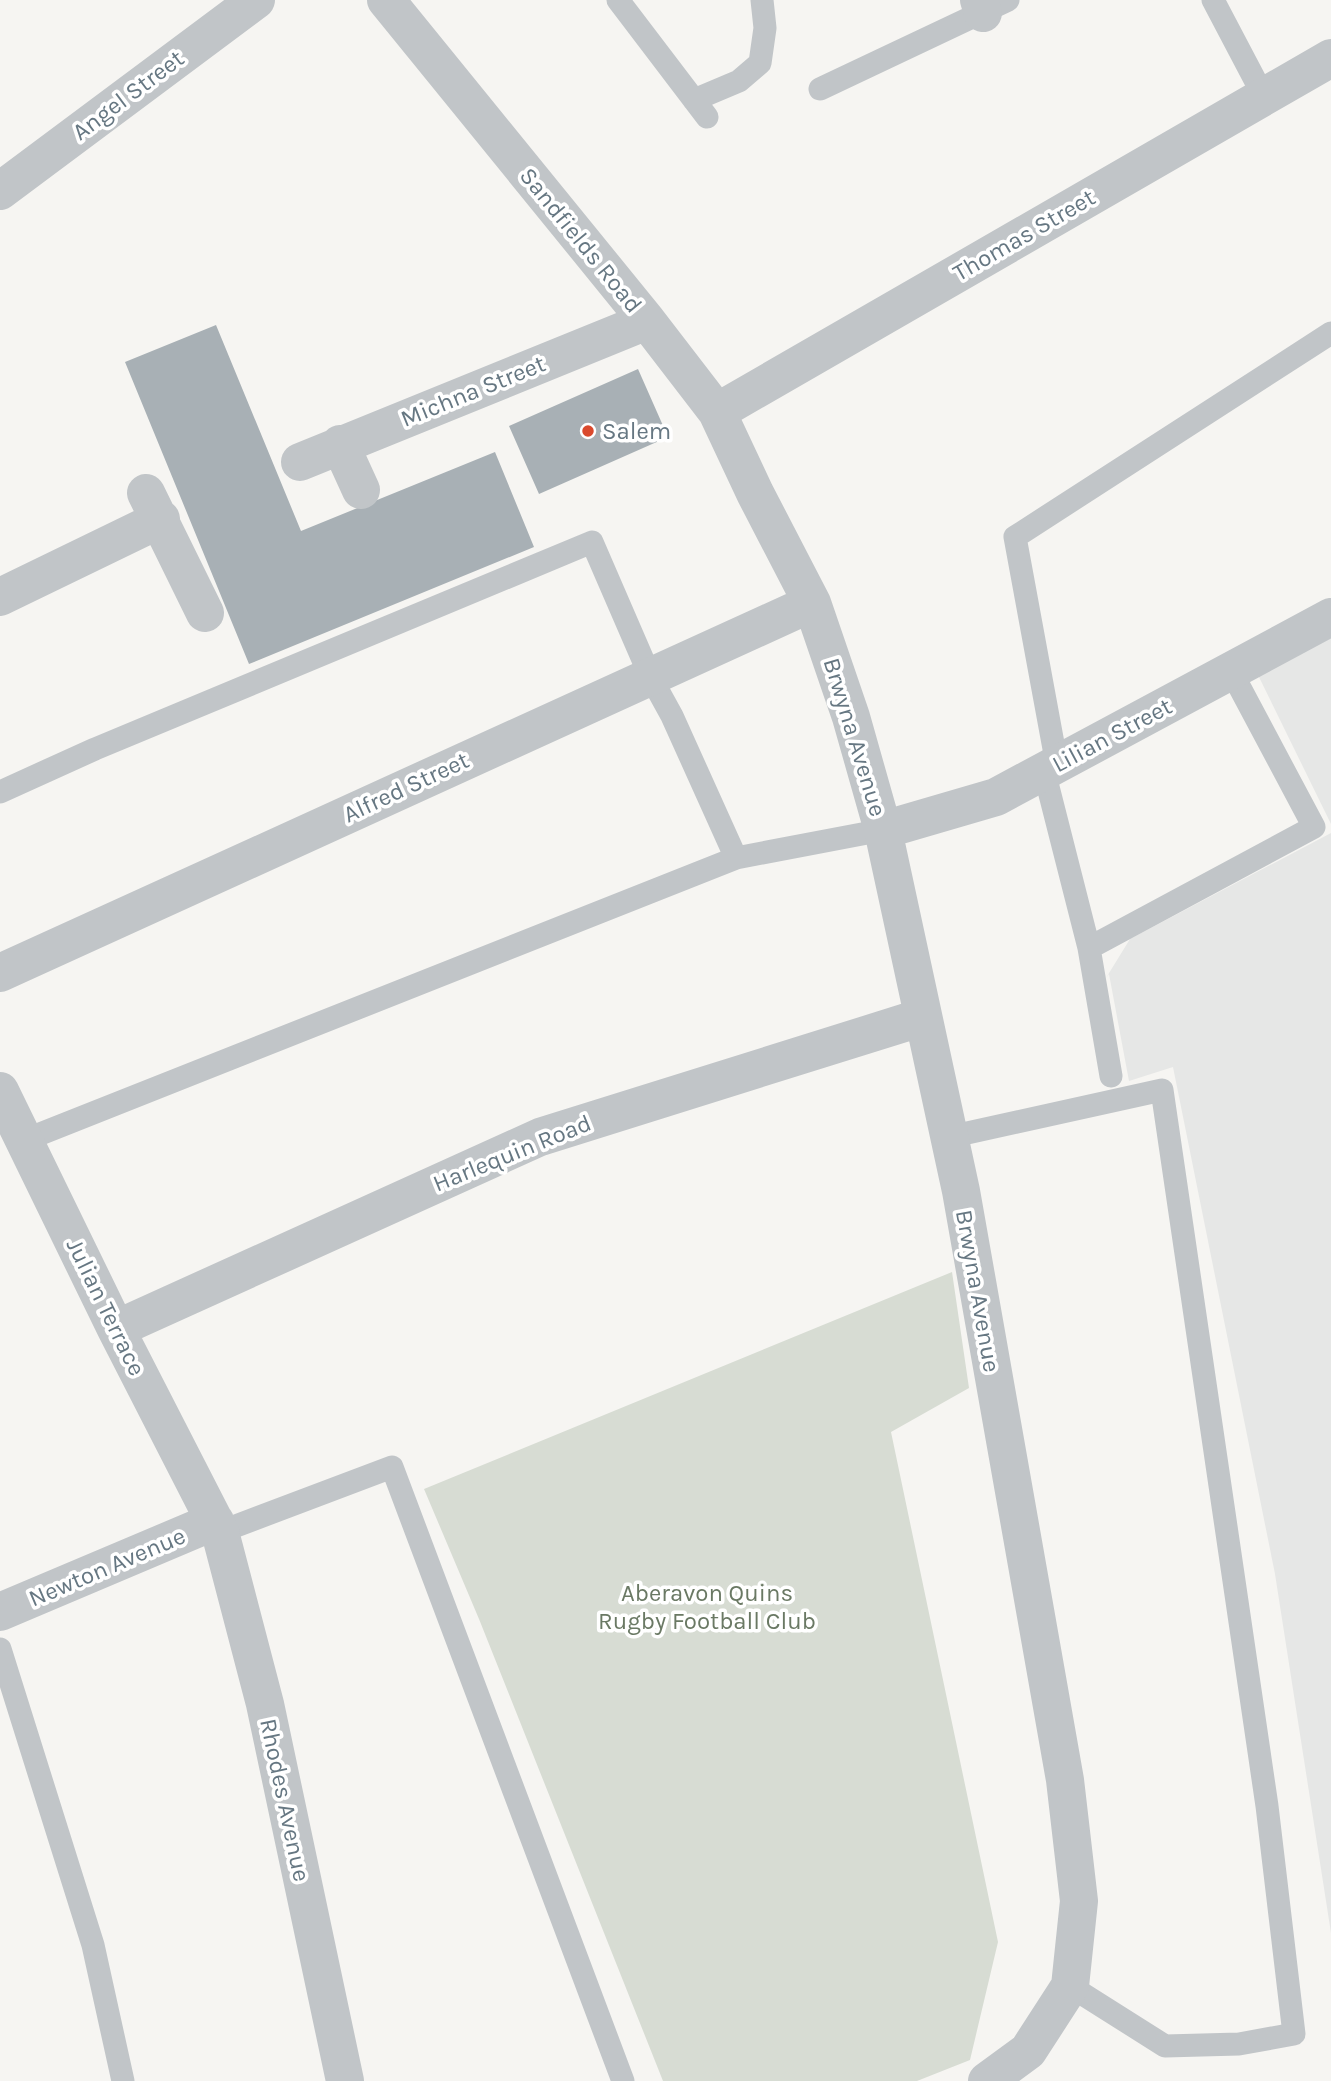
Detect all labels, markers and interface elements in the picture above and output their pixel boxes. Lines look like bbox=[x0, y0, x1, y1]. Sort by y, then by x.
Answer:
street label: Angel Street bbox=[67, 44, 189, 146]
street label: Sandfields Road bbox=[514, 162, 648, 318]
street label: Thomas Street bbox=[948, 183, 1100, 287]
street label: Michna Street bbox=[397, 349, 549, 433]
place label: Salem bbox=[602, 417, 671, 445]
marker: Salem bbox=[580, 423, 596, 439]
street label: Brwyna Avenue bbox=[818, 654, 892, 820]
street label: Lilian Street bbox=[1047, 692, 1177, 778]
street label: Alfred Street bbox=[339, 746, 473, 828]
street label: Harlequin Road bbox=[429, 1109, 595, 1197]
street label: Brwyna Avenue bbox=[950, 1208, 1006, 1374]
street label: Julian Terrace bbox=[61, 1234, 151, 1380]
street label: Newton Avenue bbox=[24, 1521, 190, 1613]
park label: Aberavon Quins Rugby Football Club bbox=[598, 1579, 816, 1635]
street label: Rhodes Avenue bbox=[254, 1716, 316, 1884]

